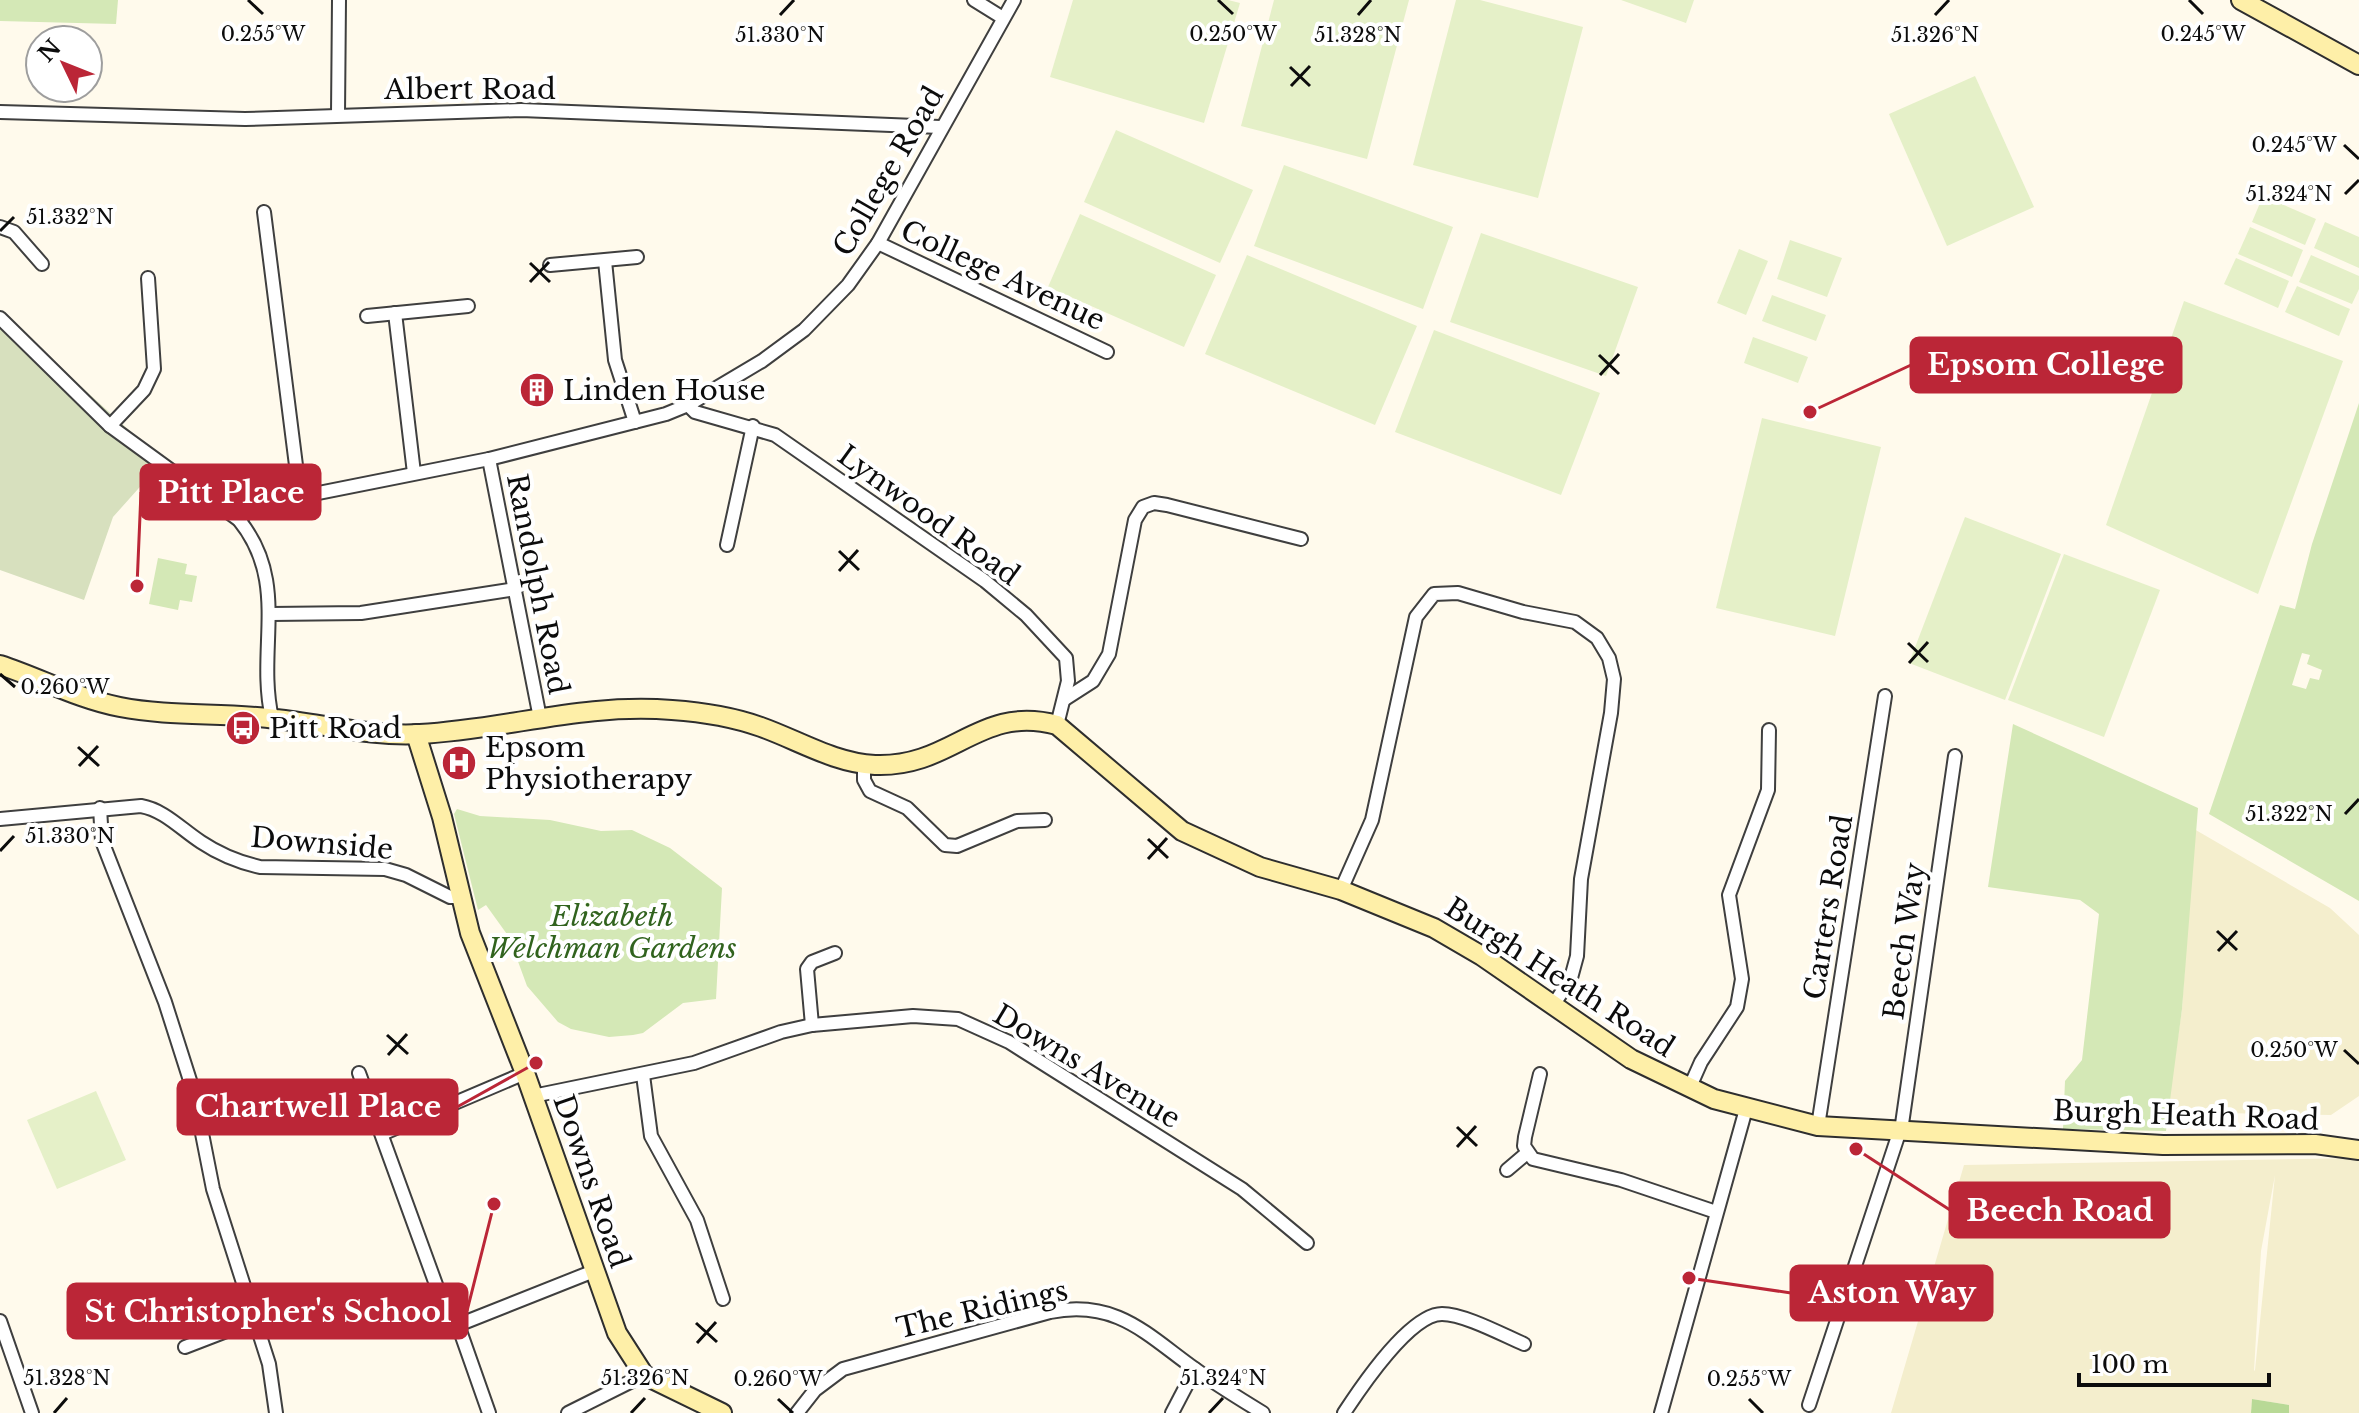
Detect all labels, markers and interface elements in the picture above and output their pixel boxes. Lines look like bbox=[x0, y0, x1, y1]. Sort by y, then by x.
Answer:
text: 0.255°W bbox=[221, 22, 306, 46]
text: 0.250°W bbox=[1189, 22, 1277, 46]
text: 0.245°W bbox=[2161, 22, 2246, 46]
text: 51.330°N bbox=[735, 23, 825, 47]
text: 51.328°N bbox=[1314, 23, 1402, 47]
text: 51.326°N bbox=[1891, 23, 1979, 47]
north arrow bbox=[24, 24, 104, 104]
text: N bbox=[33, 34, 67, 67]
street label: Albert Road bbox=[383, 72, 556, 107]
street label: College Road bbox=[826, 80, 951, 262]
text: 0.245°W bbox=[2252, 133, 2337, 157]
text: 51.324°N bbox=[2246, 182, 2332, 206]
text: 51.332°N bbox=[26, 205, 114, 229]
street label: College Avenue bbox=[895, 213, 1110, 338]
callout: Epsom College bbox=[1911, 338, 2181, 392]
text: Epsom College bbox=[1927, 346, 2165, 383]
building icon: Linden House bbox=[518, 371, 556, 409]
place label: Linden House bbox=[563, 373, 765, 408]
street label: Lynwood Road bbox=[831, 438, 1027, 593]
callout: Pitt Place bbox=[141, 465, 320, 519]
street label: Randolph Road bbox=[499, 471, 576, 697]
text: Pitt Place bbox=[157, 474, 305, 511]
text: 0.260°W bbox=[20, 675, 110, 699]
bus stop icon: Pitt Road bbox=[224, 709, 262, 747]
place label: Pitt Road bbox=[269, 711, 402, 746]
place label: Epsom Physiotherapy bbox=[485, 730, 692, 797]
hospital icon: Epsom Physiotherapy bbox=[440, 744, 478, 782]
text: 51.322°N bbox=[2245, 802, 2333, 826]
street label: Carters Road bbox=[1797, 812, 1860, 1002]
street label: Downside bbox=[249, 820, 395, 867]
text: 51.330°N bbox=[25, 824, 115, 848]
street label: Beech Way bbox=[1876, 860, 1933, 1022]
street label: Burgh Heath Road bbox=[1438, 890, 1681, 1065]
park label: Elizabeth Welchman Gardens bbox=[487, 899, 737, 966]
street label: Downs Avenue bbox=[987, 997, 1187, 1136]
text: 0.250°W bbox=[2250, 1038, 2338, 1062]
callout: Chartwell Place bbox=[178, 1080, 457, 1134]
text: Chartwell Place bbox=[195, 1088, 441, 1125]
street label: Downs Road bbox=[546, 1090, 638, 1272]
street label: Burgh Heath Road bbox=[2052, 1093, 2320, 1138]
callout: Beech Road bbox=[1950, 1183, 2169, 1237]
text: Beech Road bbox=[1966, 1192, 2154, 1229]
callout: Aston Way bbox=[1791, 1266, 1992, 1320]
street label: The Ridings bbox=[893, 1273, 1071, 1346]
text: Aston Way bbox=[1807, 1274, 1977, 1311]
callout: St Christopher's School bbox=[68, 1284, 467, 1338]
text: St Christopher's School bbox=[84, 1293, 452, 1330]
scale bar bbox=[2079, 1337, 2269, 1387]
text: 100 m bbox=[2091, 1350, 2169, 1379]
text: 51.328°N bbox=[23, 1366, 111, 1390]
text: 51.326°N bbox=[601, 1366, 689, 1390]
text: 51.324°N bbox=[1180, 1366, 1266, 1390]
text: 0.260°W bbox=[733, 1367, 823, 1391]
text: 0.255°W bbox=[1707, 1367, 1792, 1391]

